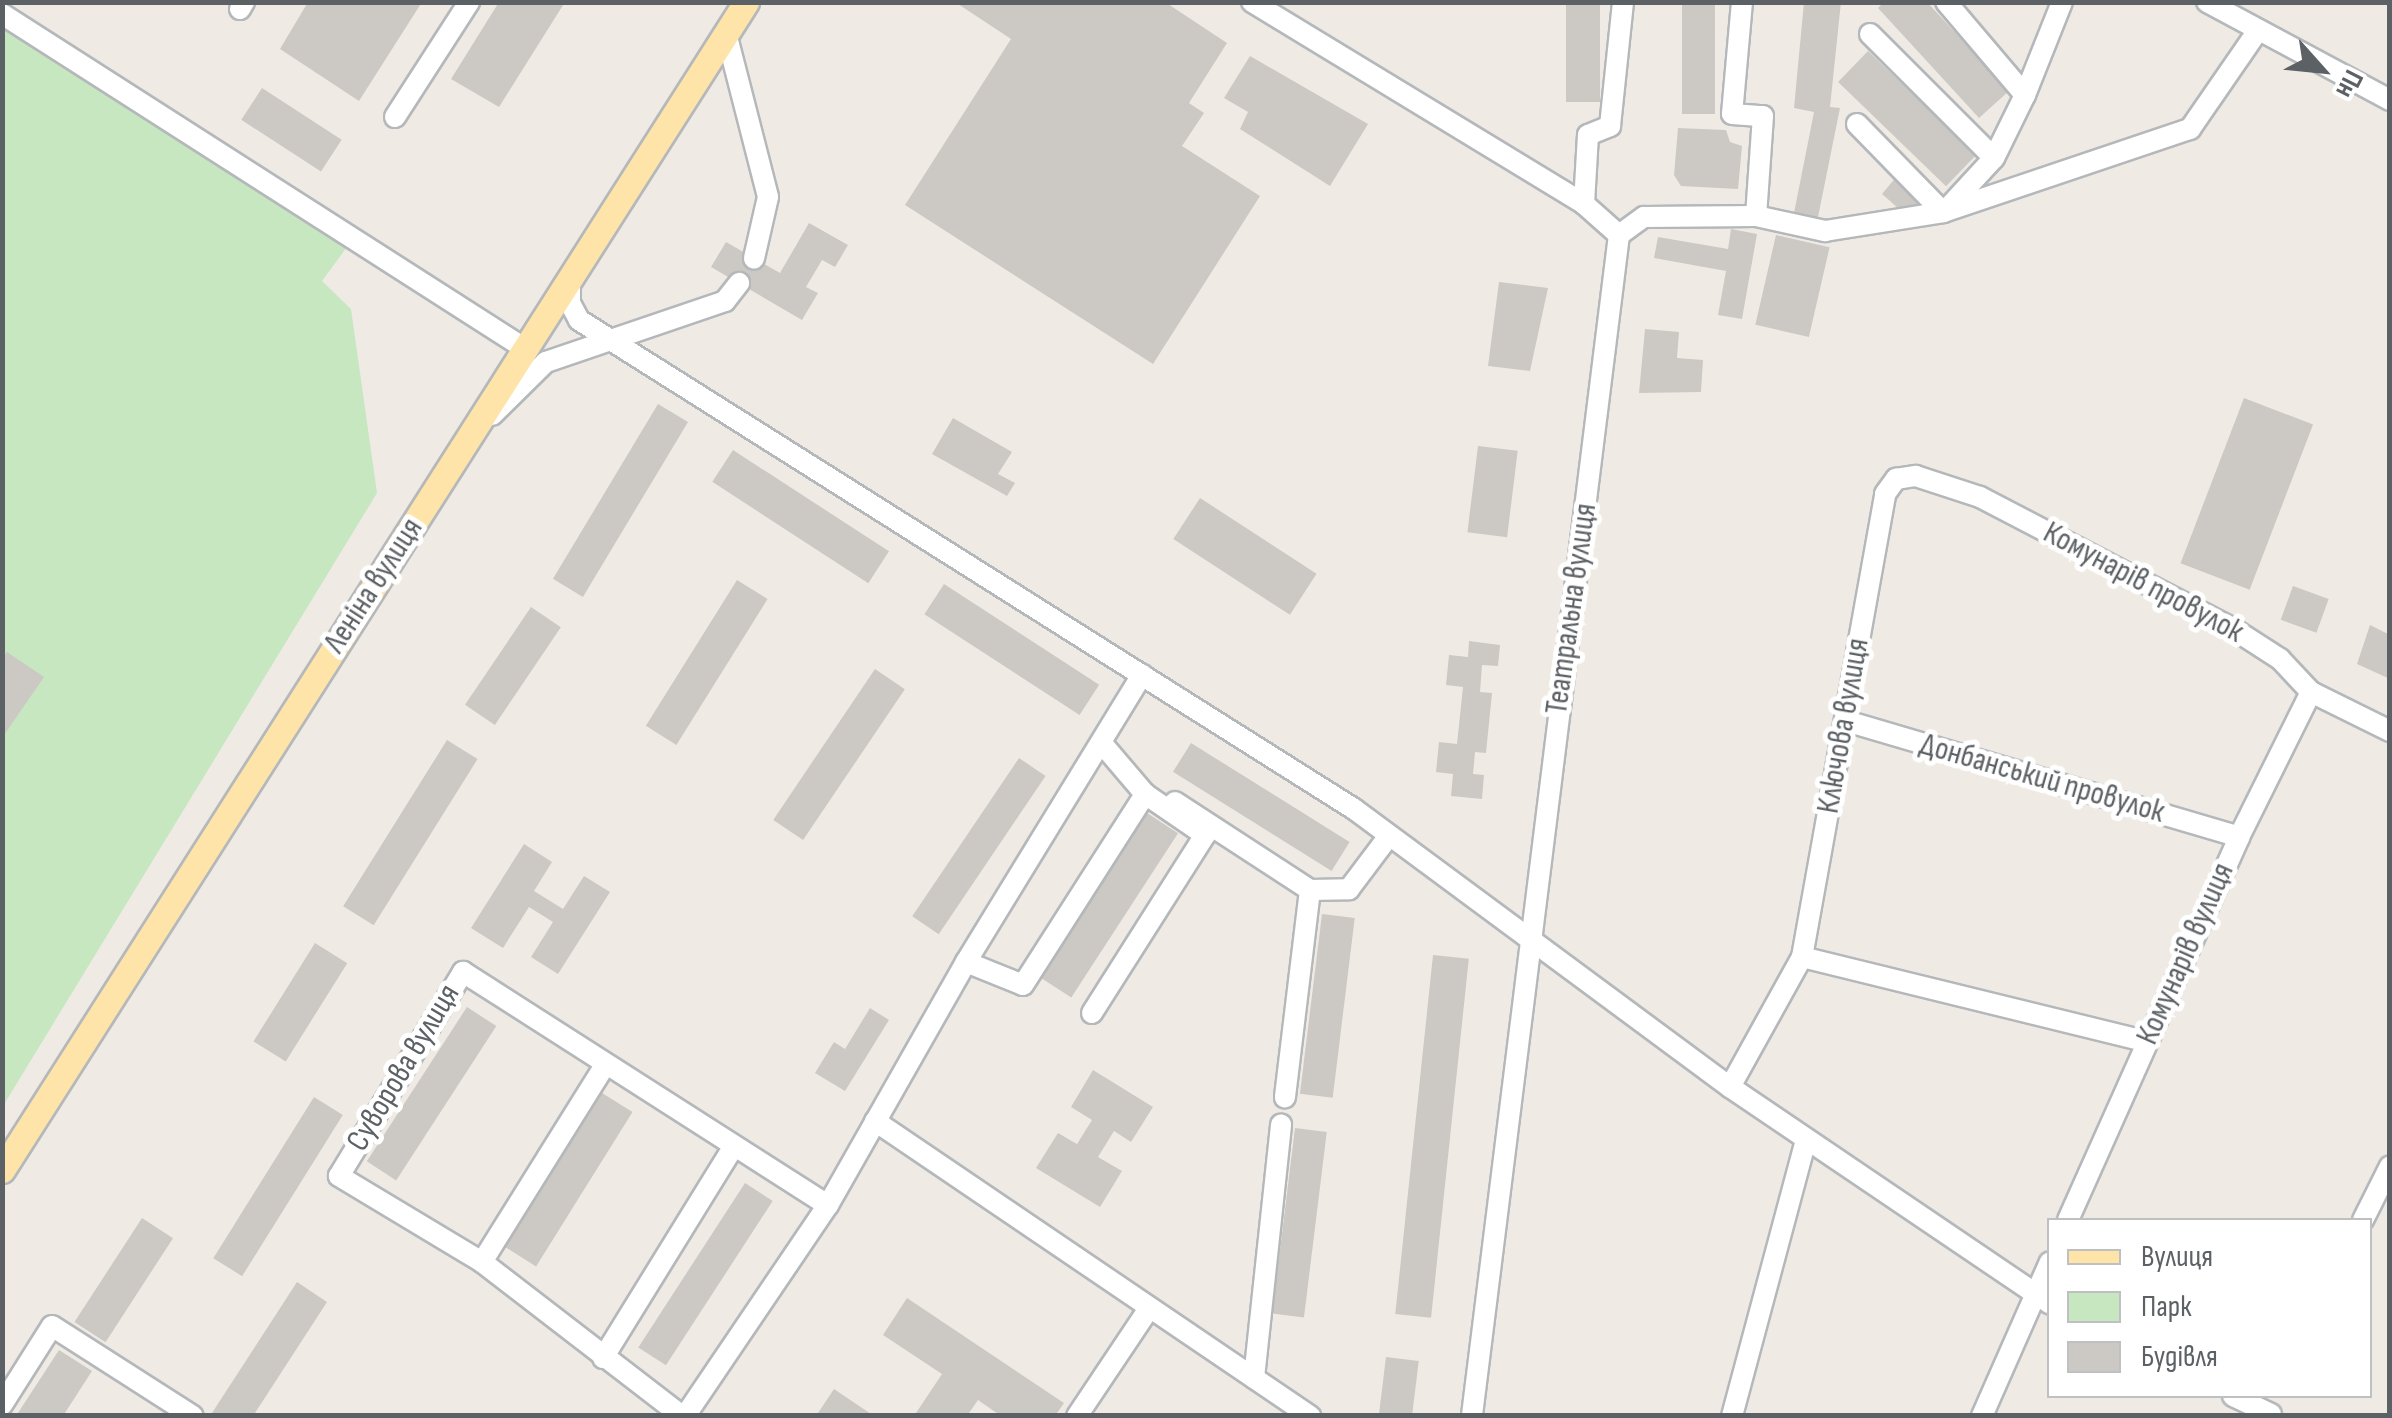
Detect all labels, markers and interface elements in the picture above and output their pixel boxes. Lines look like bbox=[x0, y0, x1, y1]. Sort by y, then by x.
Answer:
north arrow bbox=[2272, 20, 2372, 120]
text: Пн bbox=[2328, 64, 2370, 103]
street label: Театральна вулиця bbox=[1538, 501, 1606, 717]
street label: Леніна вулиця bbox=[316, 511, 432, 661]
street label: Комунарів провулок bbox=[2036, 514, 2250, 652]
street label: Ключова вулиця bbox=[1810, 636, 1878, 816]
street label: Донбанський провулок bbox=[1915, 726, 2169, 832]
street label: Комунарів вулиця bbox=[2129, 857, 2243, 1051]
street label: Суворова вулиця bbox=[339, 978, 469, 1158]
legend bbox=[2047, 1218, 2372, 1398]
text: Вулиця bbox=[2141, 1239, 2213, 1275]
text: Парк bbox=[2141, 1289, 2192, 1325]
text: Будівля bbox=[2141, 1339, 2218, 1375]

